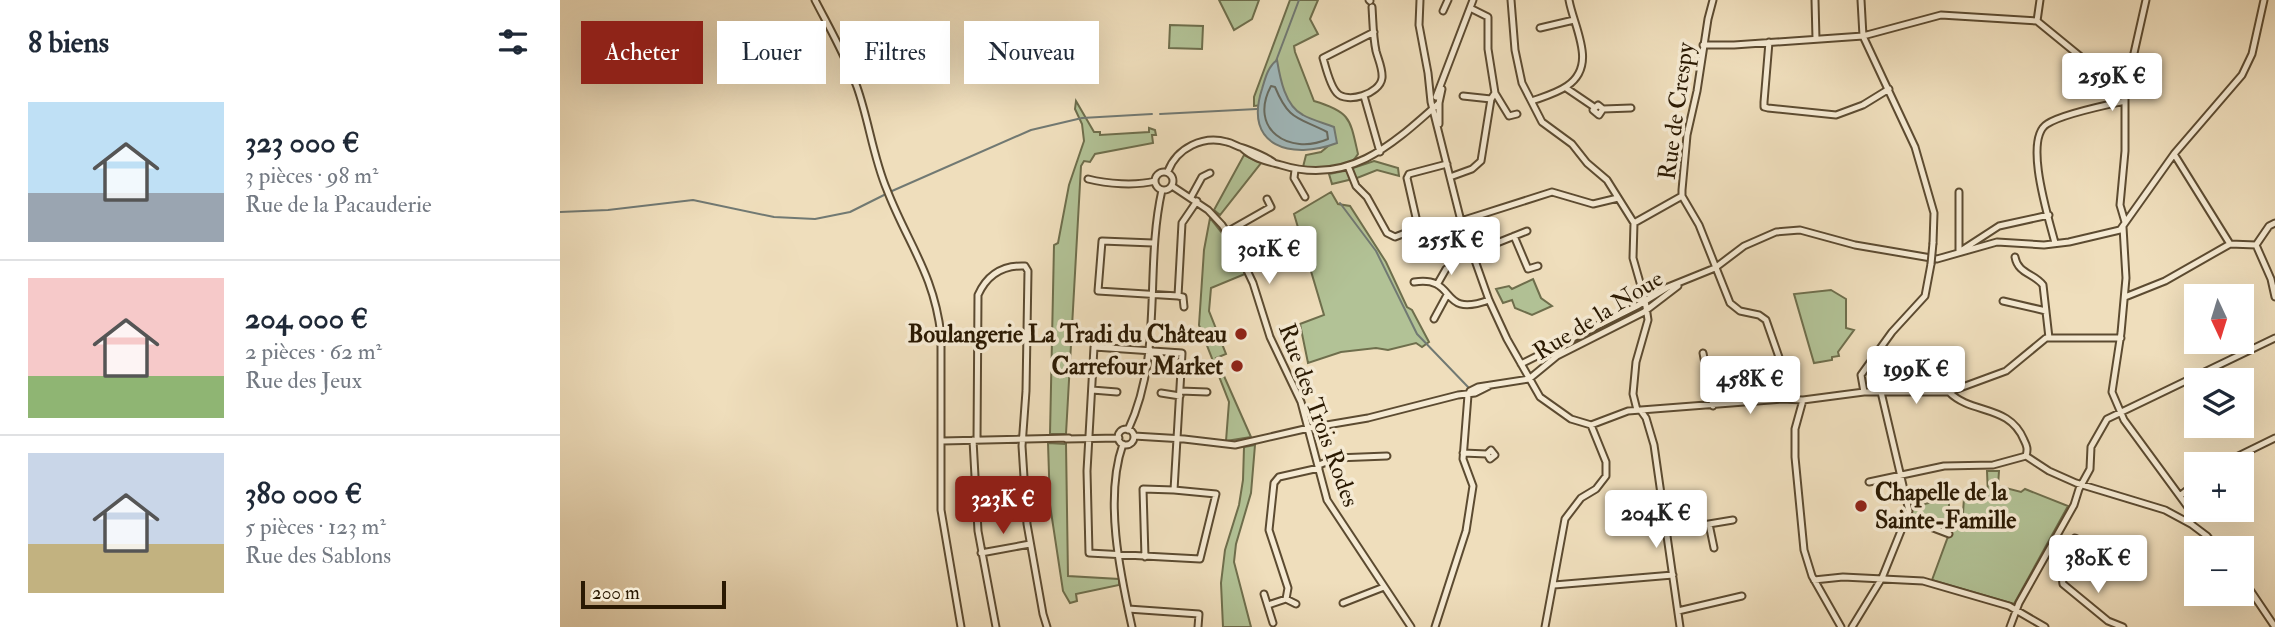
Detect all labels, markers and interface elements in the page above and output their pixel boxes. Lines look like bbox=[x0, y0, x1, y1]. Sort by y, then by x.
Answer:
chip: Acheter bbox=[581, 21, 703, 84]
chip: Louer bbox=[717, 21, 826, 84]
chip: Filtres bbox=[840, 21, 950, 84]
chip: Nouveau bbox=[964, 21, 1099, 84]
icon: filters bbox=[494, 23, 532, 61]
text: 8 biens bbox=[28, 24, 109, 61]
street label: Rue de Crespy bbox=[1652, 40, 1702, 182]
pin: 259K € bbox=[2055, 54, 2169, 113]
text: 259K € bbox=[2078, 61, 2146, 90]
text: 323 000 € bbox=[245, 124, 360, 161]
icon: home bbox=[84, 130, 168, 214]
text: 3 pièces · 98 m² bbox=[245, 161, 379, 190]
text: Rue de la Pacauderie bbox=[245, 190, 432, 219]
pin: 255K € bbox=[1394, 218, 1508, 277]
text: 255K € bbox=[1418, 225, 1484, 254]
pin: 301K € bbox=[1212, 226, 1326, 286]
text: 301K € bbox=[1237, 234, 1301, 263]
street label: Rue de la Noue bbox=[1528, 263, 1669, 368]
north arrow bbox=[2184, 284, 2254, 354]
map controls bbox=[2184, 284, 2254, 606]
text: 204 000 € bbox=[245, 300, 368, 337]
icon: home bbox=[84, 306, 168, 390]
place label: Boulangerie La Tradi du Château bbox=[908, 319, 1228, 350]
street label: Rue des Trois Rodes bbox=[1271, 319, 1366, 511]
marker: Boulangerie La Tradi du Château bbox=[1233, 326, 1249, 342]
text: 2 pièces · 62 m² bbox=[245, 337, 382, 366]
pin: 199K € bbox=[1859, 346, 1973, 406]
place label: Carrefour Market bbox=[1051, 351, 1223, 382]
text: 199K € bbox=[1883, 354, 1949, 383]
pin: 458K € bbox=[1693, 356, 1807, 416]
marker: Carrefour Market bbox=[1229, 358, 1245, 374]
text: 458K € bbox=[1716, 364, 1784, 393]
text: Rue des Jeux bbox=[245, 366, 362, 395]
button: layers bbox=[2184, 368, 2254, 438]
button: + bbox=[2184, 452, 2254, 522]
text: 380 000 € bbox=[245, 475, 362, 512]
pin: 323K € bbox=[946, 476, 1060, 536]
place label: Chapelle de la Sainte-Famille bbox=[1875, 477, 2016, 536]
icon: home bbox=[84, 481, 168, 565]
text: 323K € bbox=[971, 484, 1035, 513]
pin: 204K € bbox=[1599, 490, 1713, 550]
text: 204K € bbox=[1621, 498, 1691, 527]
marker: Chapelle de la Sainte-Famille bbox=[1853, 498, 1869, 514]
text: 5 pièces · 123 m² bbox=[245, 512, 386, 541]
pin: 380K € bbox=[2041, 536, 2155, 595]
button: − bbox=[2184, 536, 2254, 606]
text: Rue des Sablons bbox=[245, 541, 391, 570]
text: 380K € bbox=[2065, 543, 2131, 572]
scale bar bbox=[581, 578, 726, 610]
text: 200 m bbox=[592, 581, 640, 605]

